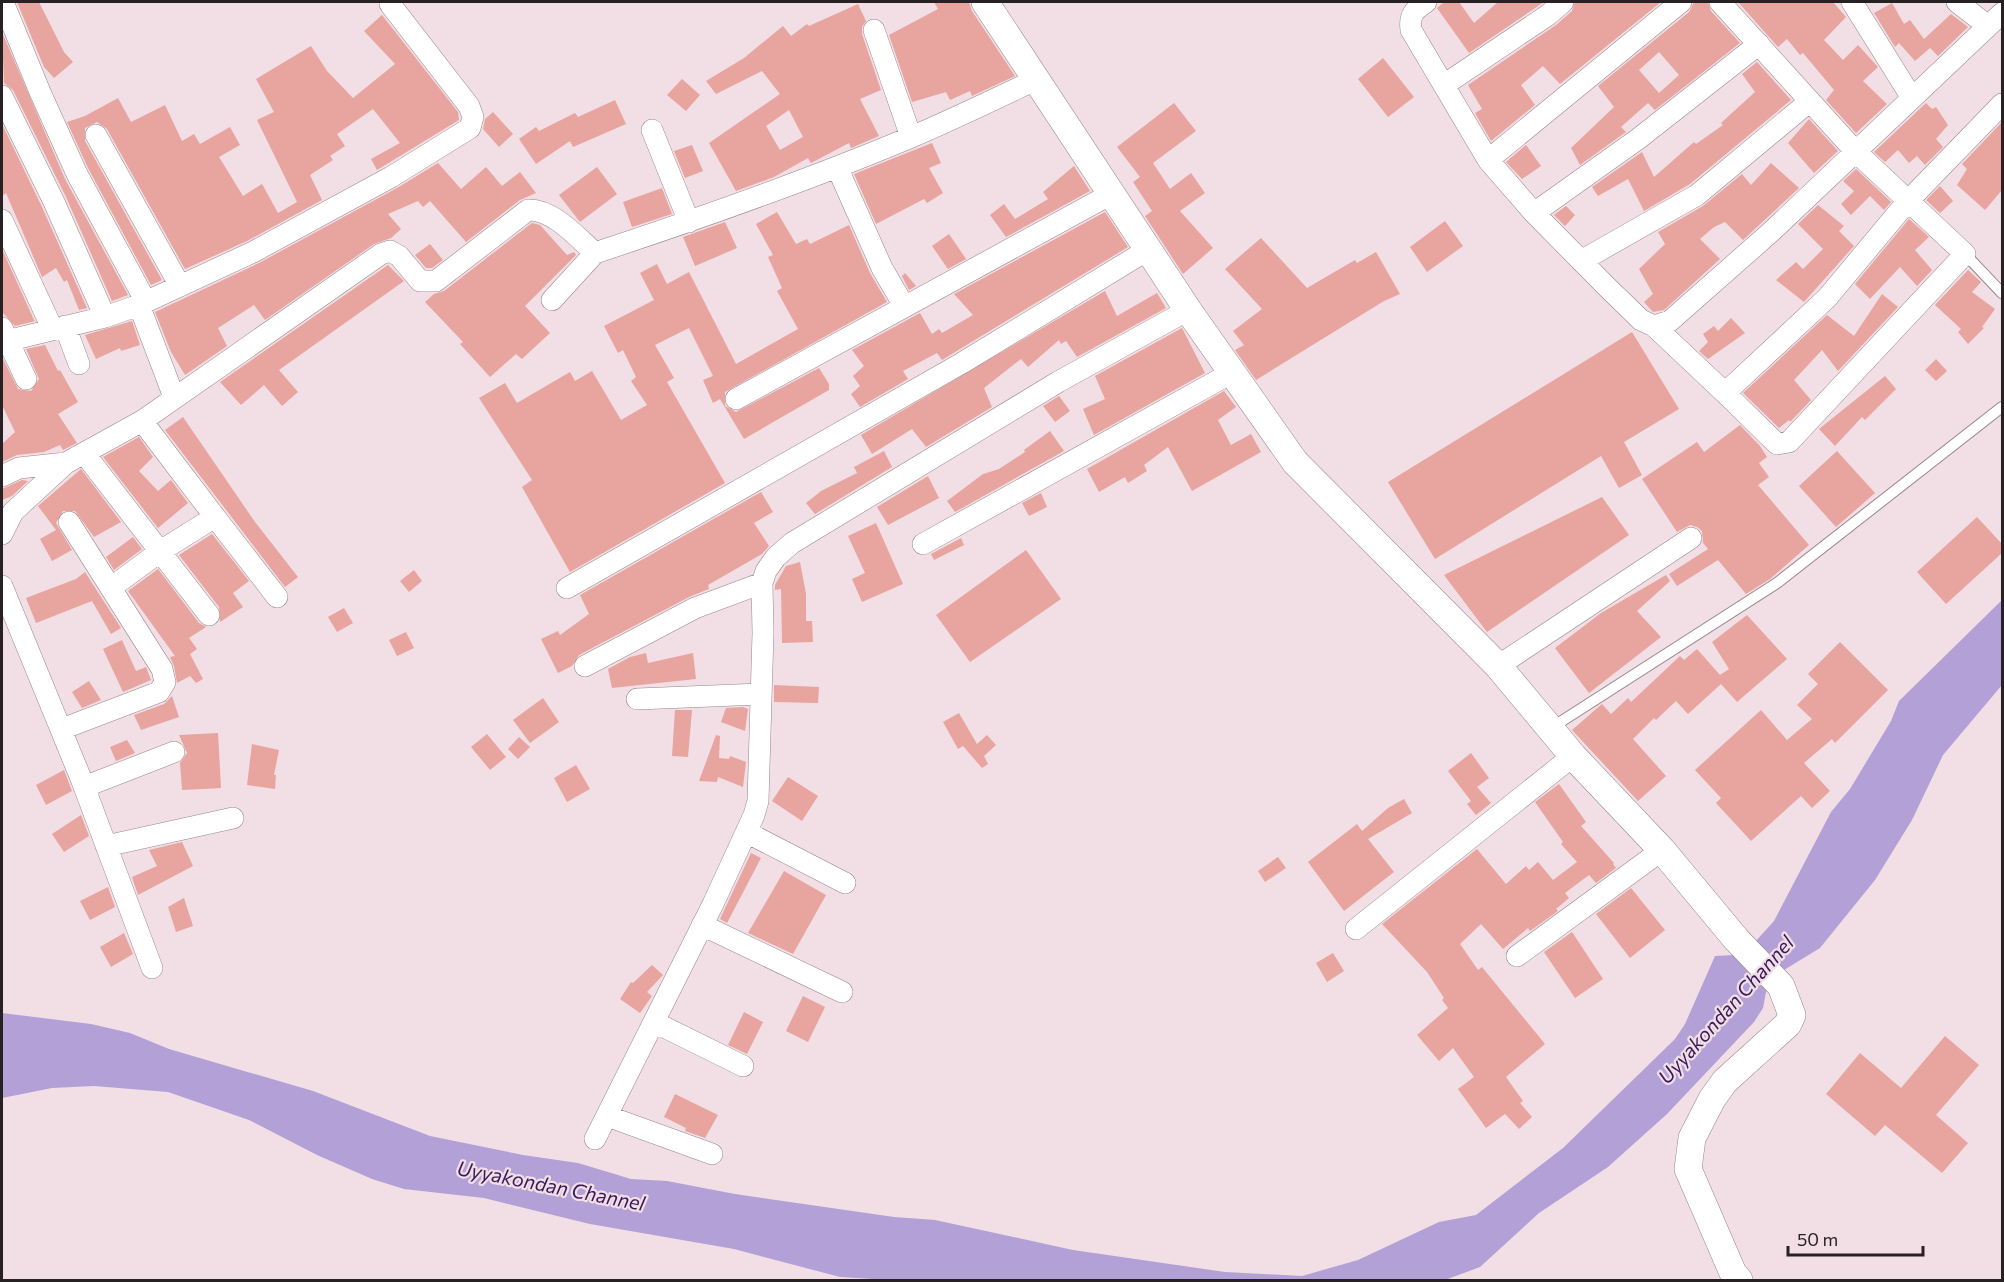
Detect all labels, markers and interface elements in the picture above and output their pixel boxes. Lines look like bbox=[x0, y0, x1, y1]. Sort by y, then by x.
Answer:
water label: Uyyakondan Channel bbox=[1652, 930, 1799, 1088]
water label: Uyyakondan Channel bbox=[455, 1155, 648, 1215]
scale bar bbox=[1788, 1219, 1923, 1257]
text: 50 m bbox=[1797, 1228, 1838, 1250]

